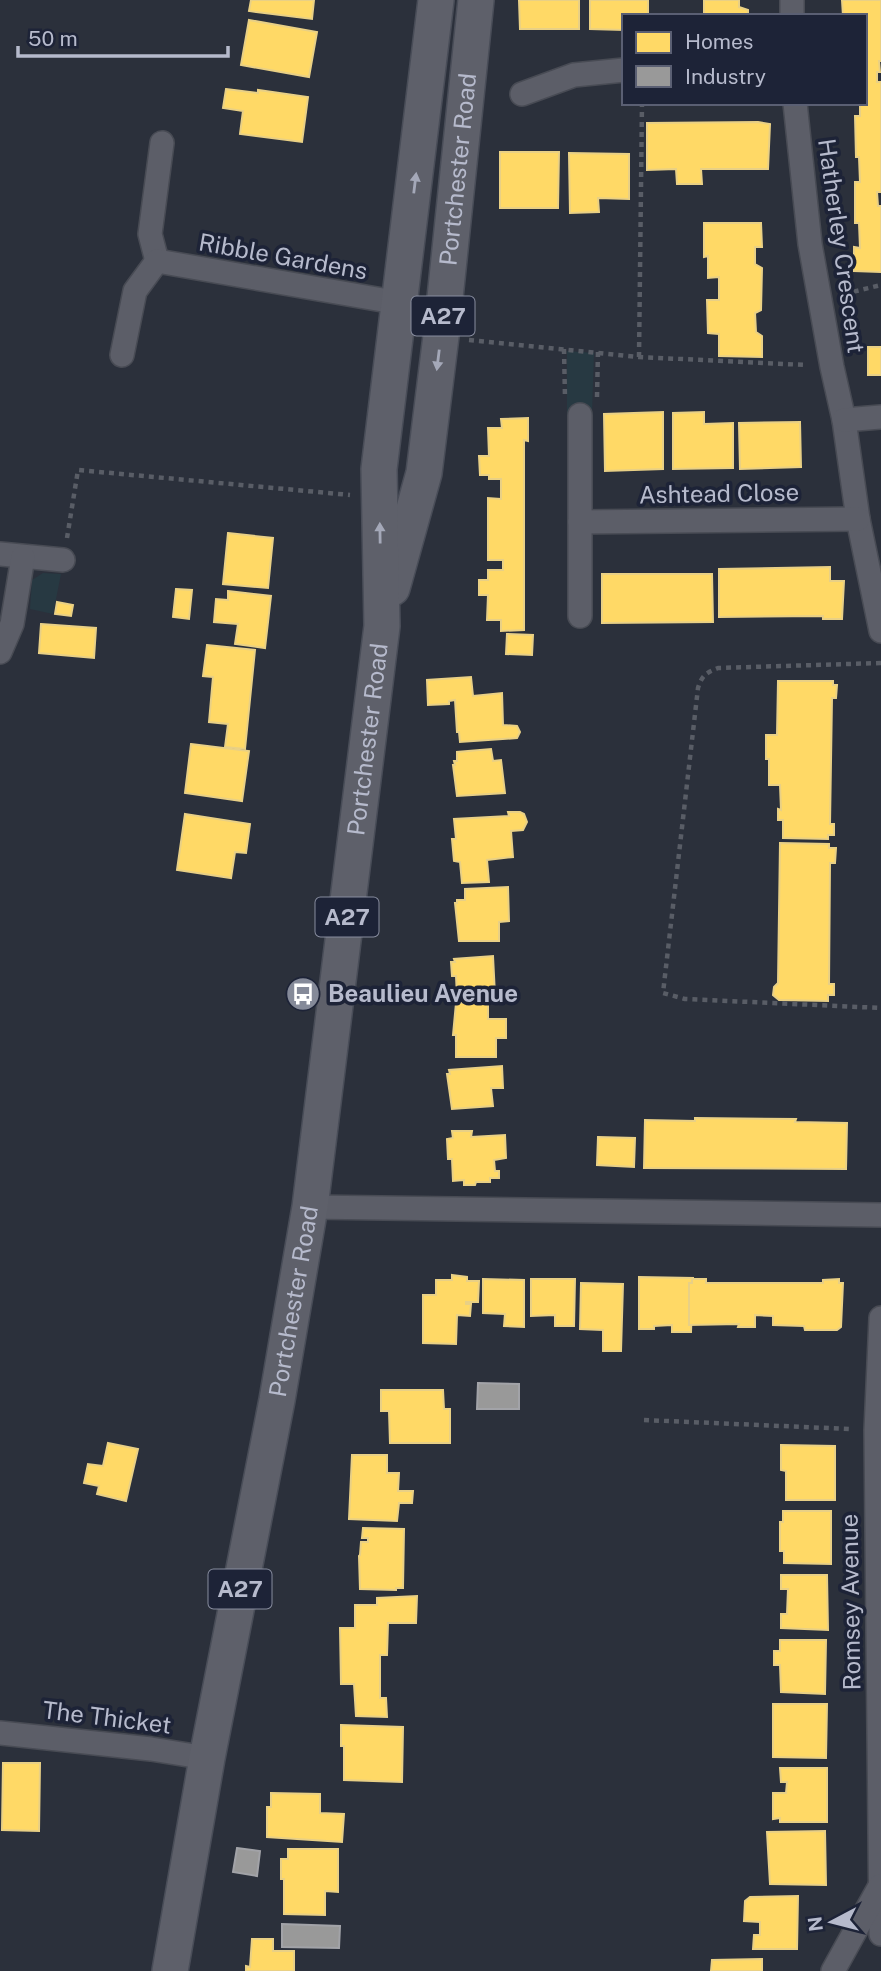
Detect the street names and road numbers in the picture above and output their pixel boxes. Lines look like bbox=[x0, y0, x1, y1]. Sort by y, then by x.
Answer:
street label: Portchester Road bbox=[433, 71, 481, 267]
street label: Hatherley Crescent bbox=[813, 137, 871, 355]
street label: Ribble Gardens bbox=[197, 227, 370, 285]
road number: A27 bbox=[412, 296, 474, 336]
street label: Ashtead Close bbox=[639, 478, 799, 508]
street label: Portchester Road bbox=[341, 641, 393, 837]
road number: A27 bbox=[316, 898, 378, 936]
street label: Portchester Road bbox=[263, 1203, 323, 1399]
street label: Romsey Avenue bbox=[834, 1513, 866, 1691]
road number: A27 bbox=[208, 1570, 272, 1608]
street label: The Thicket bbox=[41, 1695, 173, 1739]

